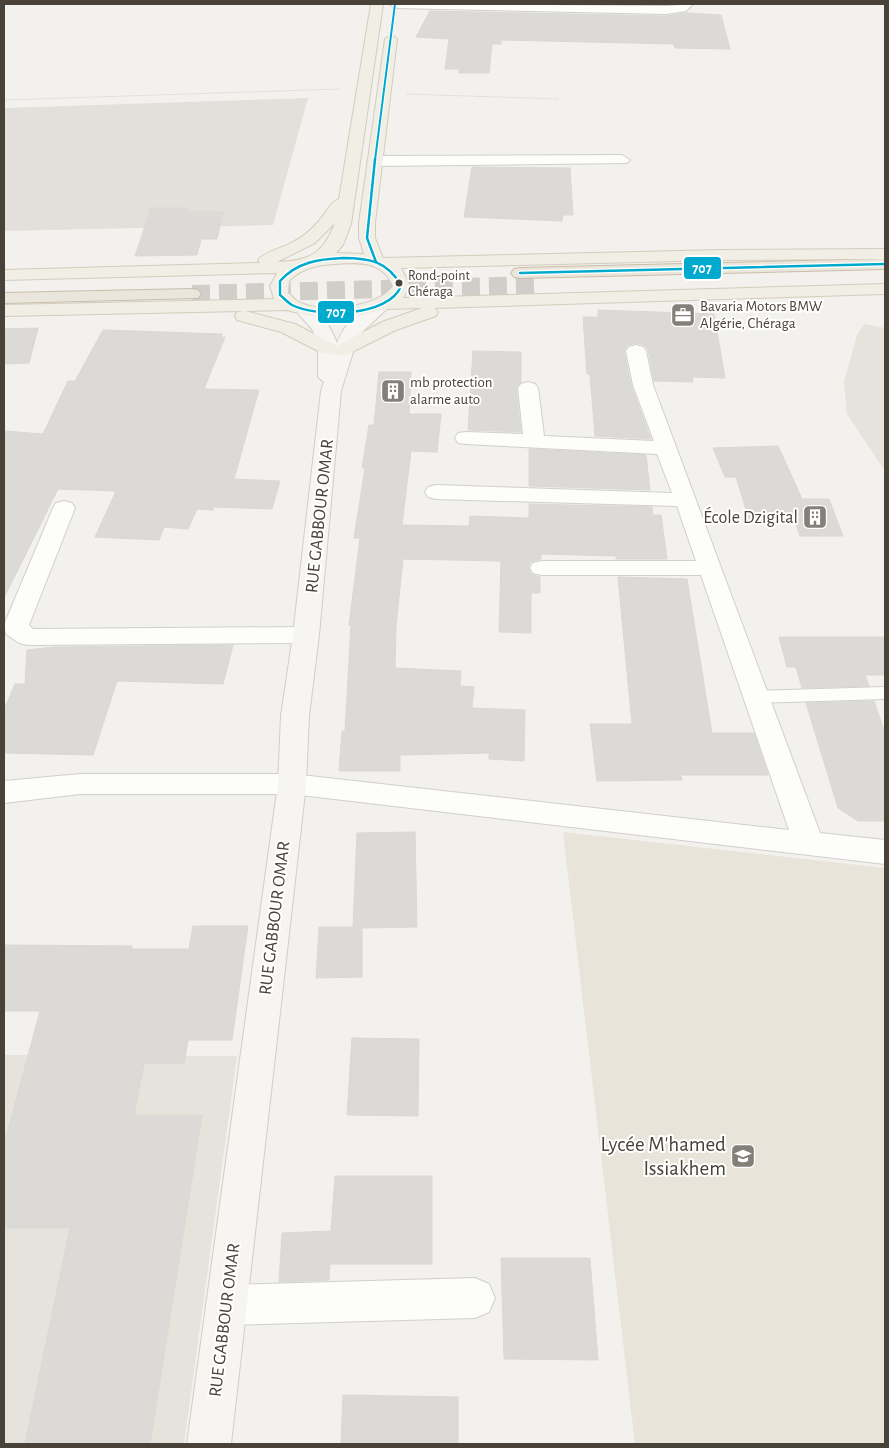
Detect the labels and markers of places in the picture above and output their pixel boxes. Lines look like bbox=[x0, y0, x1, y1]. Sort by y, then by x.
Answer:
place label: Rond-point Chéraga bbox=[408, 269, 470, 299]
marker: Rond-point Chéraga bbox=[394, 278, 404, 288]
place label: Bavaria Motors BMW Algérie, Chéraga bbox=[700, 299, 823, 331]
office icon: Bavaria Motors BMW Algérie, Chéraga bbox=[670, 302, 696, 328]
place label: mb protection alarme auto bbox=[410, 375, 493, 407]
building icon: mb protection alarme auto bbox=[380, 378, 406, 404]
building icon: École Dzigital bbox=[802, 504, 828, 530]
place label: École Dzigital bbox=[703, 506, 798, 527]
place label: Lycée M'hamed Issiakhem bbox=[600, 1134, 726, 1179]
school or university icon: Lycée M'hamed Issiakhem bbox=[730, 1143, 756, 1169]

